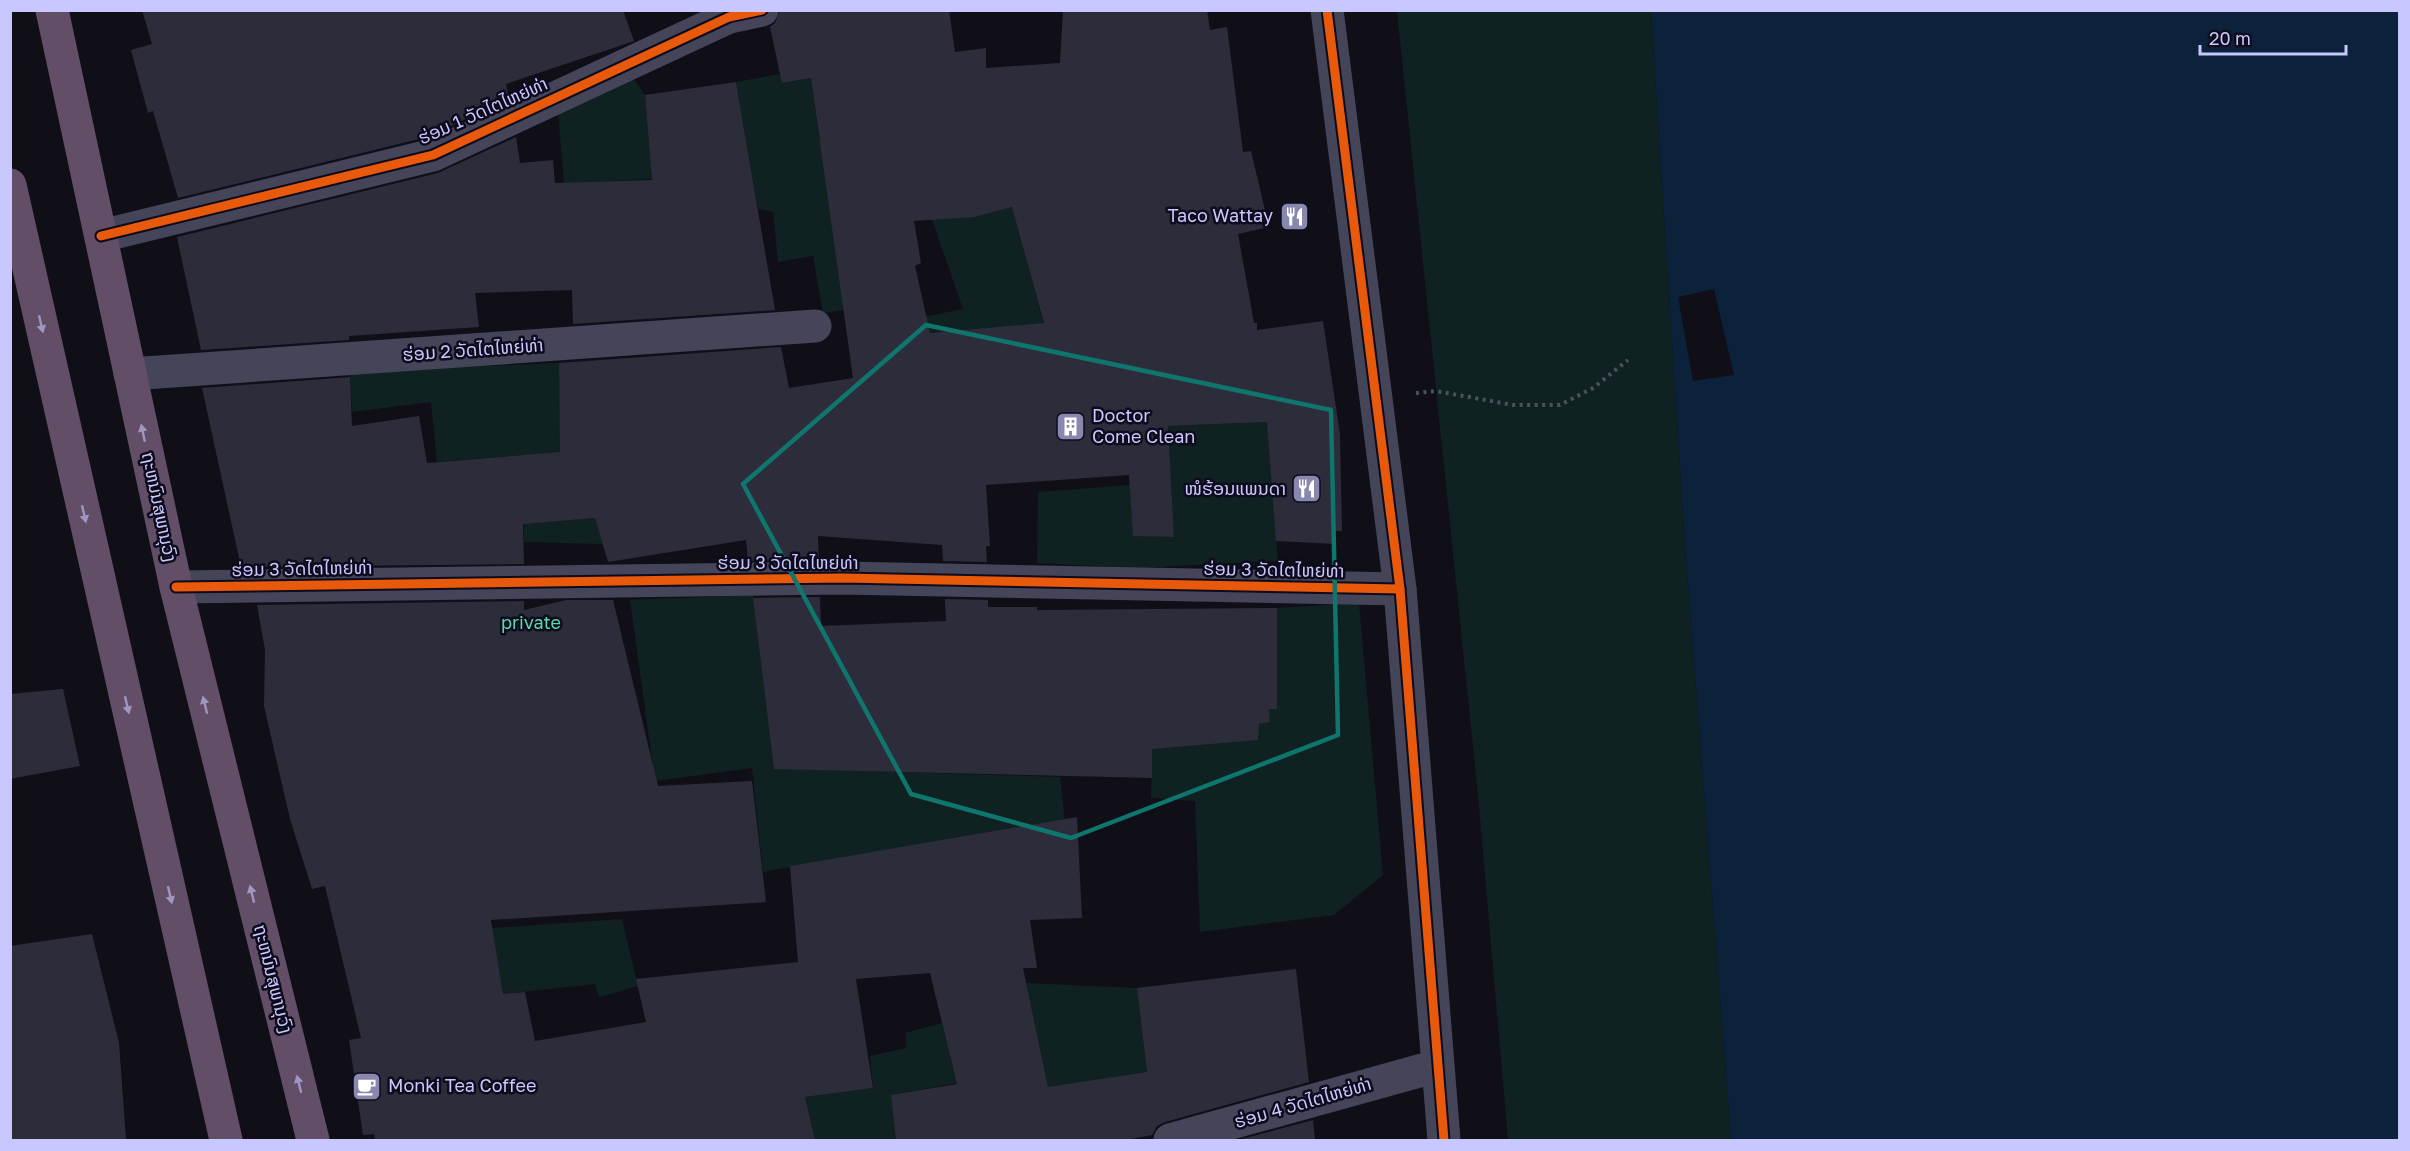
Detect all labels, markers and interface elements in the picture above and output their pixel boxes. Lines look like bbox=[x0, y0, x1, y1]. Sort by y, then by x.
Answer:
scale bar bbox=[2200, 18, 2346, 56]
text: 20 m bbox=[2209, 27, 2251, 49]
street label: ຮ່ອມ 1 ວັດໄຕໄຫຍ່ທ່າ bbox=[414, 72, 551, 148]
restaurant icon: Taco Wattay bbox=[1278, 200, 1310, 232]
place label: Taco Wattay bbox=[1168, 204, 1273, 226]
one-way arrow bbox=[36, 315, 46, 334]
street label: ຮ່ອມ 2 ວັດໄຕໄຫຍ່ທ່າ bbox=[402, 333, 544, 365]
place label: Doctor Come Clean bbox=[1092, 404, 1195, 447]
building icon: Doctor Come Clean bbox=[1055, 410, 1087, 442]
one-way arrow bbox=[138, 424, 147, 443]
street label: ຖະຫນົນສຸພານຸວົງ bbox=[137, 450, 182, 564]
restaurant icon: ໜໍຮ້ອນແພນດາ bbox=[1291, 473, 1323, 505]
place label: ໜໍຮ້ອນແພນດາ bbox=[1185, 477, 1286, 499]
one-way arrow bbox=[80, 505, 89, 524]
street label: ຮ່ອມ 3 ວັດໄຕໄຫຍ່ທ່າ bbox=[717, 551, 859, 573]
street label: ຮ່ອມ 3 ວັດໄຕໄຫຍ່ທ່າ bbox=[231, 556, 373, 580]
street label: ຮ່ອມ 3 ວັດໄຕໄຫຍ່ທ່າ bbox=[1203, 557, 1345, 581]
park label: private bbox=[501, 611, 561, 633]
one-way arrow bbox=[123, 695, 133, 714]
one-way arrow bbox=[200, 696, 210, 714]
one-way arrow bbox=[166, 885, 176, 904]
one-way arrow bbox=[247, 885, 257, 904]
street label: ຖະຫນົນສຸພານຸວົງ bbox=[249, 922, 298, 1036]
cafe icon: Monki Tea Coffee bbox=[351, 1070, 383, 1102]
street label: ຮ່ອມ 4 ວັດໄຕໄຫຍ່ທ່າ bbox=[1232, 1072, 1374, 1132]
place label: Monki Tea Coffee bbox=[388, 1074, 536, 1096]
one-way arrow bbox=[294, 1075, 304, 1093]

